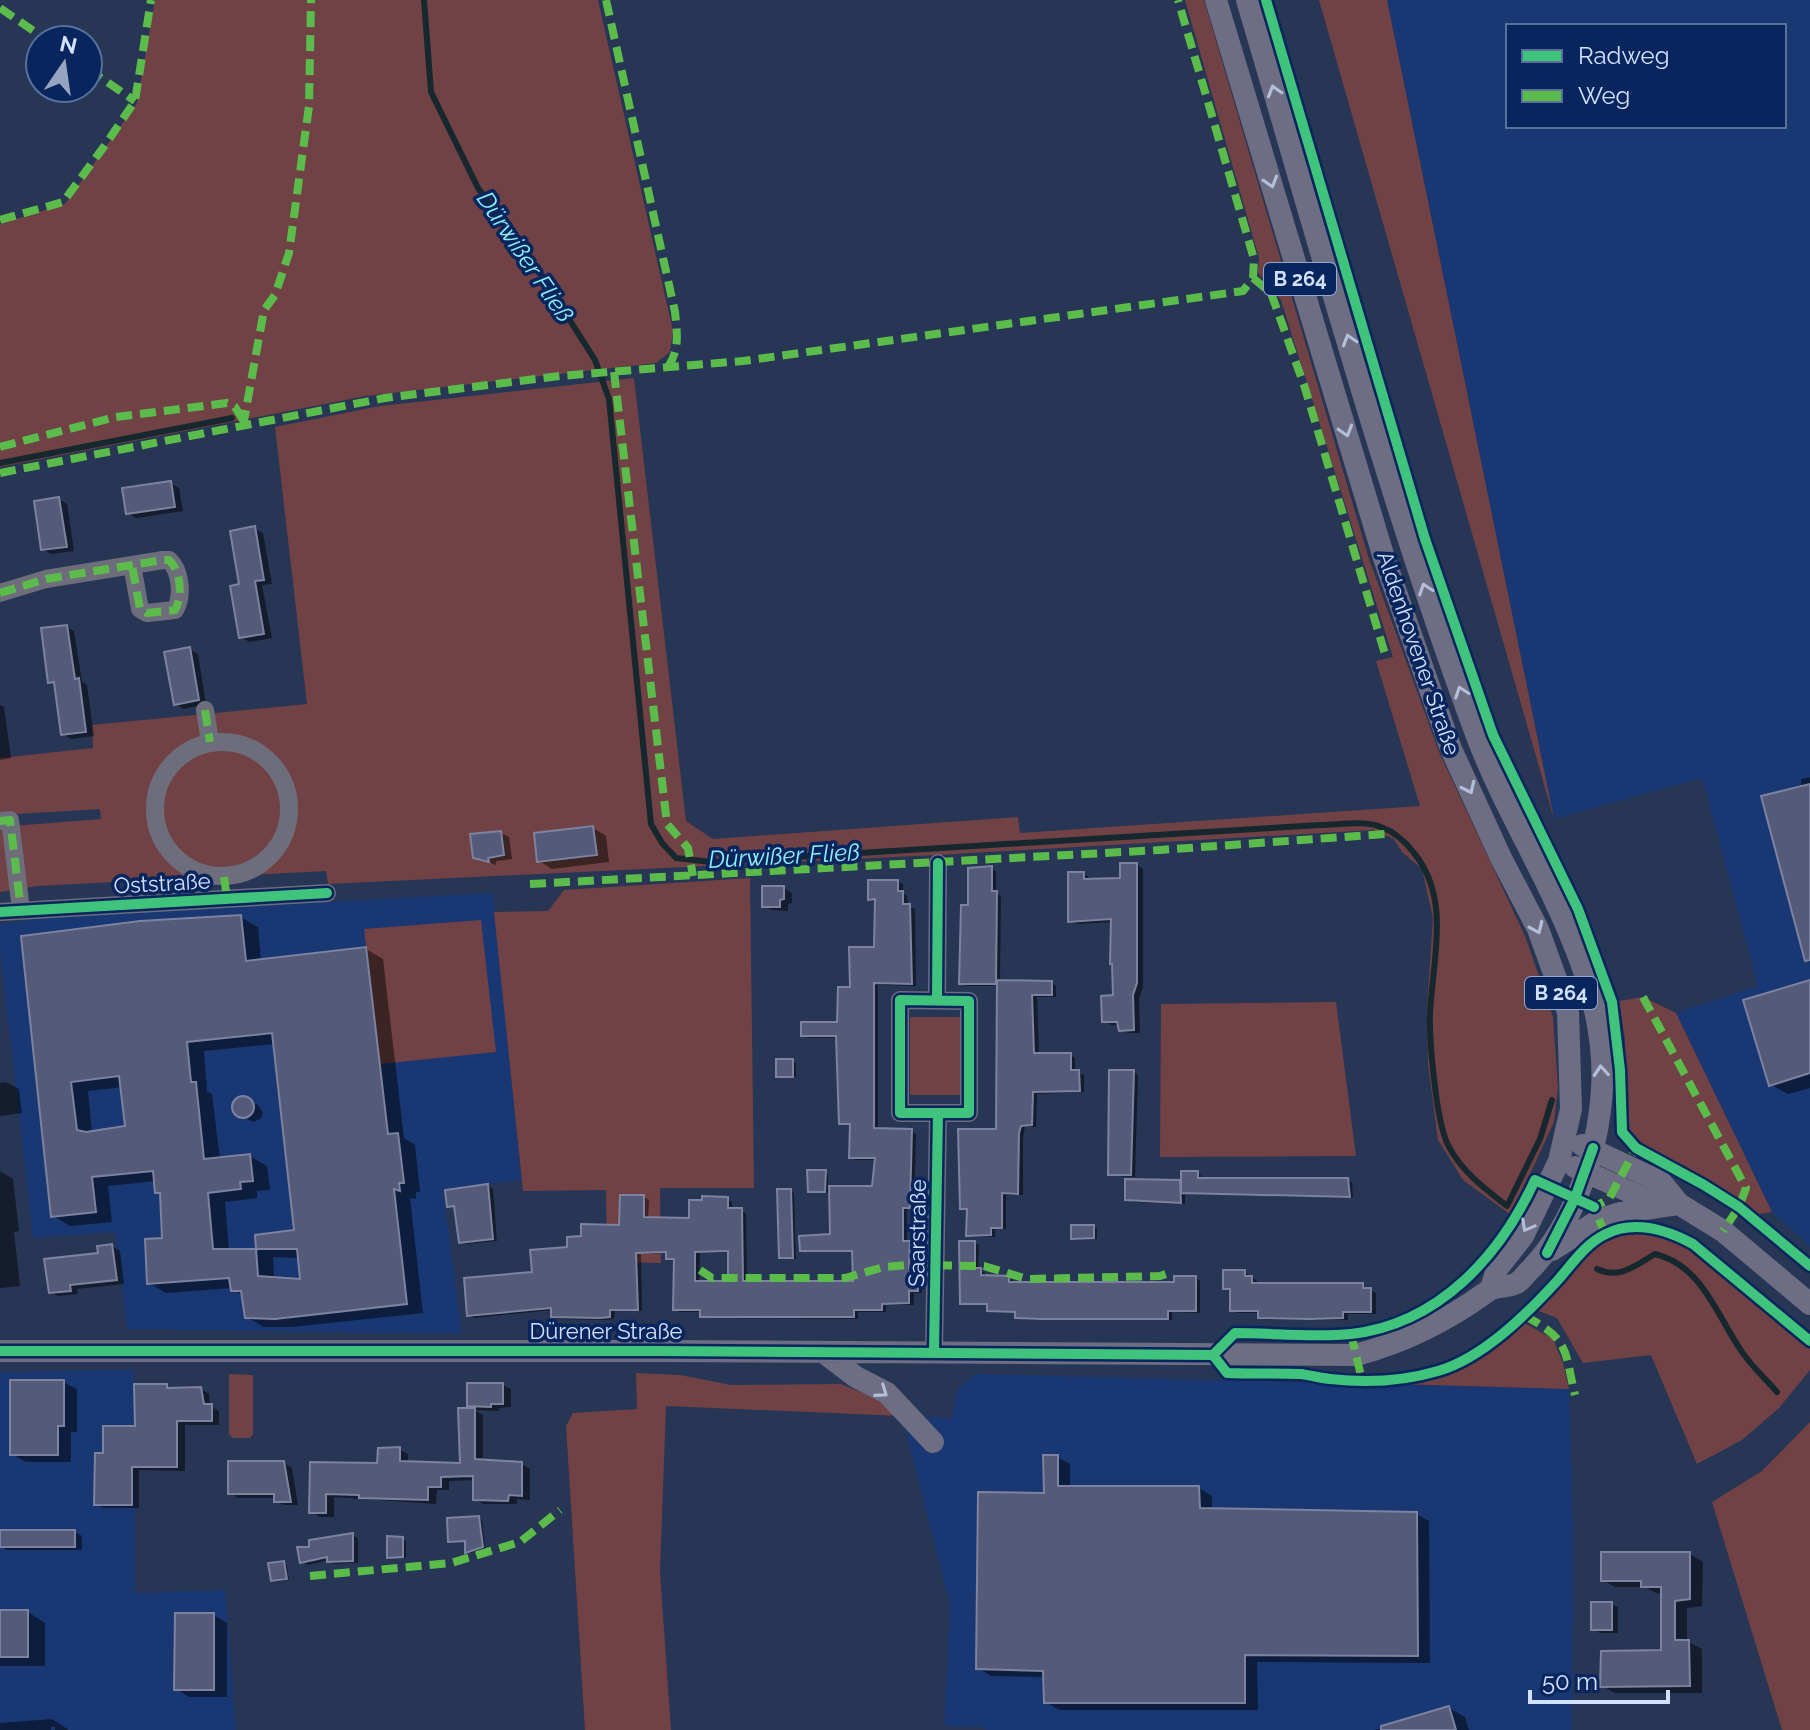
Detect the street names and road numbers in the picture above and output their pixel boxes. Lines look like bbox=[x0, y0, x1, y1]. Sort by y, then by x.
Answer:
road number: B 264 bbox=[1264, 263, 1336, 295]
street label: Aldenhovener Straße bbox=[1372, 548, 1466, 758]
street label: Oststraße bbox=[113, 867, 211, 899]
road number: B 264 bbox=[1525, 977, 1597, 1009]
street label: Saarstraße bbox=[903, 1179, 931, 1287]
street label: Dürener Straße bbox=[530, 1318, 683, 1344]

